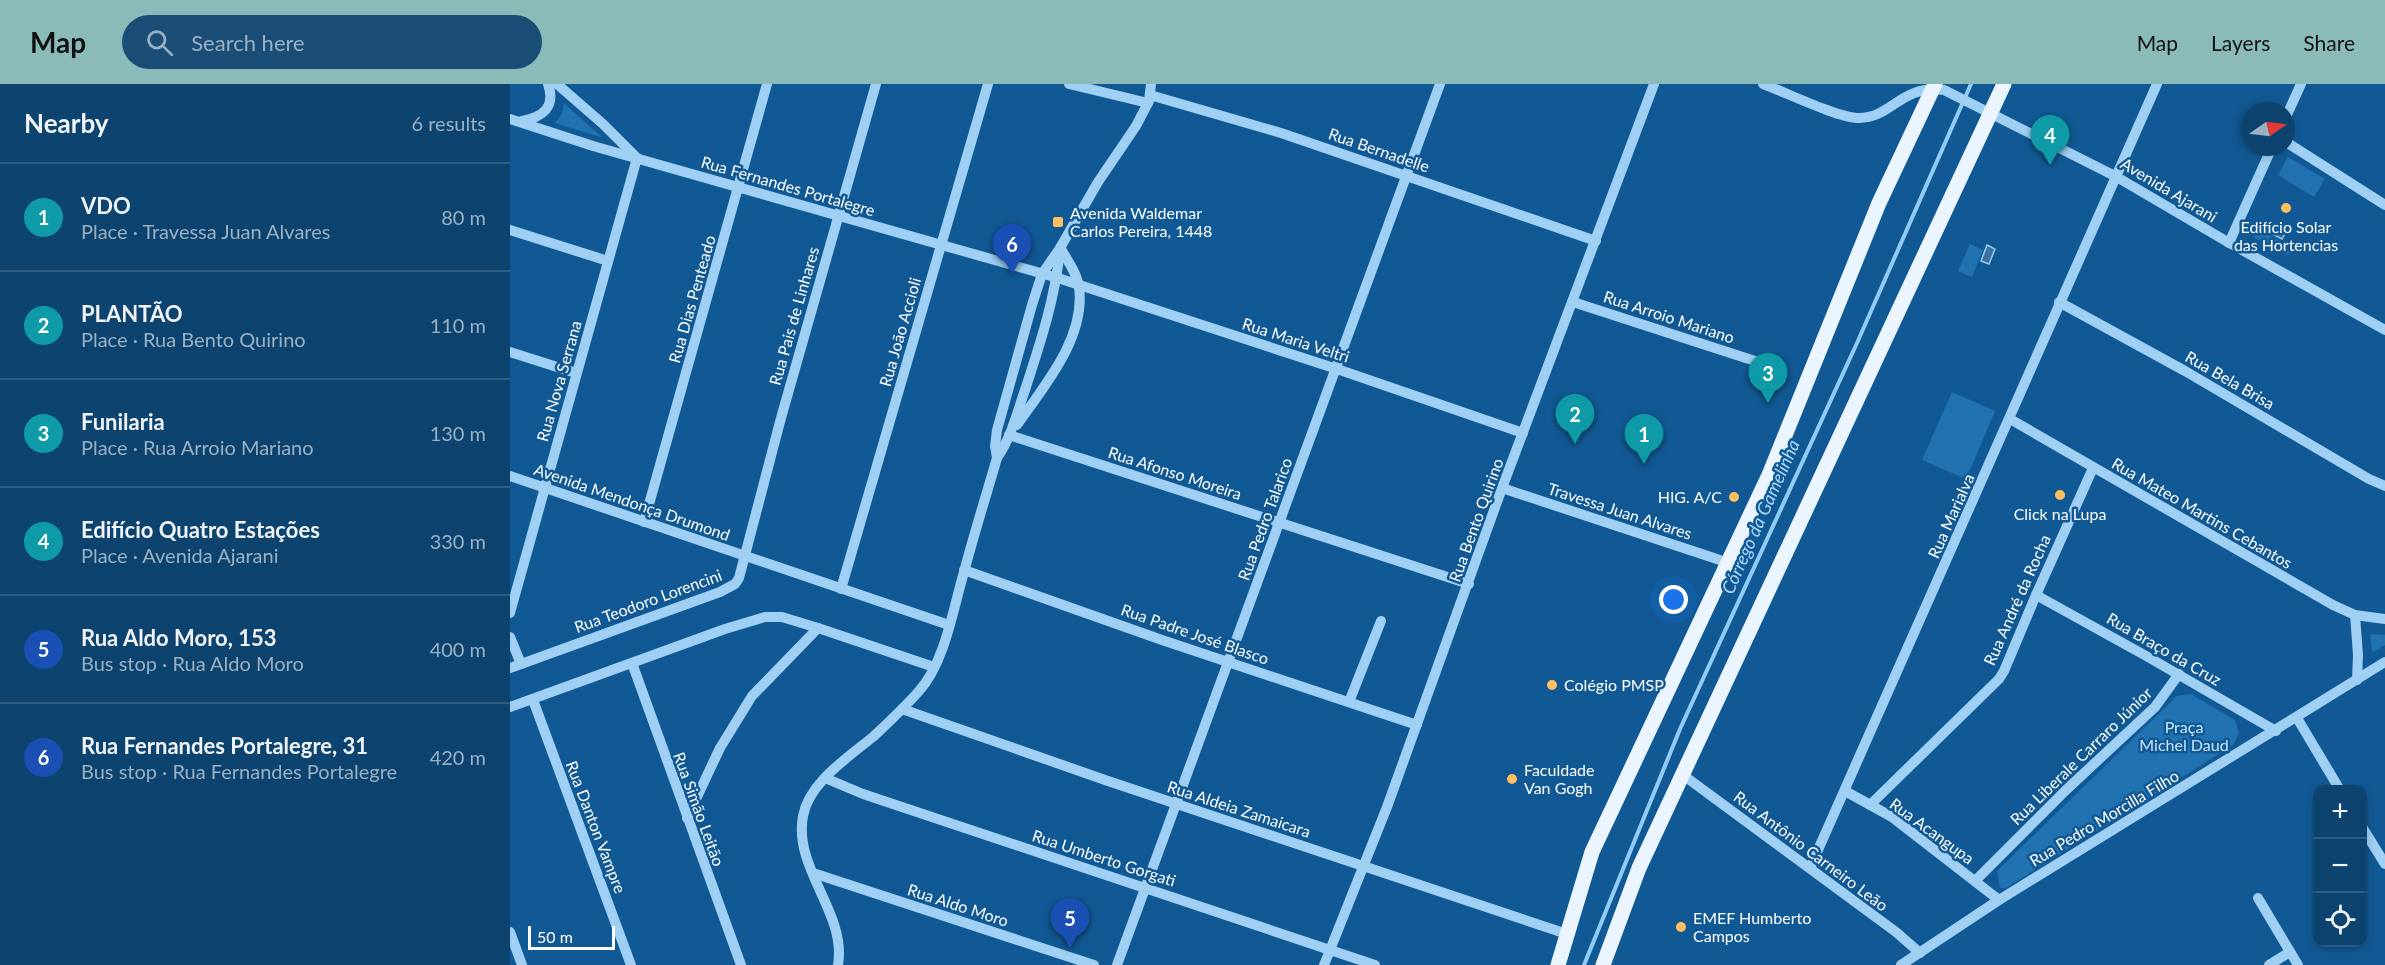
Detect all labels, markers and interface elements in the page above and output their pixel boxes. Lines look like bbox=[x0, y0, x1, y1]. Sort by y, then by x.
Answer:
search box bbox=[122, 15, 542, 69]
text: Map bbox=[30, 25, 86, 59]
icon: search bbox=[143, 26, 176, 59]
text: Search here bbox=[191, 29, 305, 56]
text: Map bbox=[2137, 30, 2178, 55]
text: Layers bbox=[2211, 30, 2270, 55]
text: Share bbox=[2303, 30, 2355, 55]
north arrow bbox=[2241, 102, 2295, 156]
text: Nearby bbox=[24, 107, 109, 139]
text: 6 results bbox=[411, 111, 486, 135]
pin: 4 bbox=[2030, 116, 2070, 165]
street label: Rua Bernadelle bbox=[1326, 123, 1432, 176]
street label: Rua Fernandes Portalegre bbox=[699, 152, 877, 219]
street label: Avenida Ajarani bbox=[2118, 153, 2221, 226]
text: VDO bbox=[81, 192, 131, 219]
marker: Edifício Solar das Hortencias bbox=[2279, 201, 2293, 215]
place label: Avenida Waldemar Carlos Pereira, 1448 bbox=[1070, 203, 1212, 240]
text: 1 bbox=[38, 205, 49, 229]
text: 80 m bbox=[441, 205, 486, 229]
marker: Avenida Waldemar Carlos Pereira, 1448 bbox=[1051, 215, 1065, 229]
place label: Edifício Solar das Hortencias bbox=[2234, 217, 2338, 254]
text: Place · Travessa Juan Alvares bbox=[81, 219, 330, 243]
pin: 6 bbox=[992, 224, 1032, 274]
street label: Rua Dias Penteado bbox=[664, 233, 719, 365]
street label: Rua Pais de Linhares bbox=[765, 244, 822, 387]
street label: Rua João Accioli bbox=[875, 275, 924, 389]
street label: Rua Arroio Mariano bbox=[1601, 286, 1737, 347]
text: PLANTÃO bbox=[81, 300, 183, 327]
text: 2 bbox=[38, 313, 49, 337]
text: 110 m bbox=[430, 313, 486, 337]
street label: Rua Maria Veltri bbox=[1240, 313, 1352, 366]
street label: Rua Nova Serrana bbox=[532, 318, 585, 444]
text: Place · Rua Bento Quirino bbox=[81, 327, 306, 351]
street label: Rua Bela Brisa bbox=[2182, 346, 2278, 413]
pin: 3 bbox=[1748, 354, 1788, 403]
pin: 2 bbox=[1556, 394, 1594, 444]
text: Funilaria bbox=[81, 408, 165, 435]
pin: 1 bbox=[1624, 414, 1664, 464]
text: 3 bbox=[38, 421, 49, 445]
text: 130 m bbox=[430, 421, 486, 445]
text: Place · Rua Arroio Mariano bbox=[81, 435, 314, 459]
water label: Córrego da Gamelinha bbox=[1716, 436, 1804, 597]
street label: Rua Afonso Moreira bbox=[1106, 442, 1244, 503]
street label: Rua Mateo Martins Cebantos bbox=[2109, 453, 2296, 572]
street label: Rua Pedro Talarico bbox=[1234, 455, 1296, 583]
street label: Rua Bento Quirino bbox=[1444, 455, 1507, 584]
street label: Avenida Mendonça Drumond bbox=[532, 459, 733, 544]
street label: Rua Marialva bbox=[1923, 471, 1978, 561]
street label: Travessa Juan Alvares bbox=[1546, 478, 1695, 543]
place label: HIG. A/C bbox=[1658, 487, 1722, 506]
marker: Click na Lupa bbox=[2053, 488, 2067, 502]
marker: HIG. A/C bbox=[1727, 490, 1741, 504]
place label: Click na Lupa bbox=[2014, 504, 2106, 523]
text: Edifício Quatro Estações bbox=[81, 516, 320, 543]
text: 4 bbox=[38, 529, 49, 553]
text: 330 m bbox=[430, 529, 486, 553]
street label: Rua André da Rocha bbox=[1979, 532, 2054, 668]
text: Place · Avenida Ajarani bbox=[81, 543, 278, 567]
street label: Rua Teodoro Lorencini bbox=[571, 565, 724, 636]
your location bbox=[1659, 585, 1688, 614]
street label: Rua Padre José Blasco bbox=[1119, 599, 1272, 668]
street label: Rua Braço da Cruz bbox=[2104, 608, 2225, 689]
text: Rua Aldo Moro, 153 bbox=[81, 624, 276, 651]
text: 5 bbox=[38, 637, 49, 661]
text: 400 m bbox=[430, 637, 486, 661]
text: Bus stop · Rua Aldo Moro bbox=[81, 651, 304, 675]
place label: Colégio PMSP bbox=[1564, 675, 1664, 694]
marker: Colégio PMSP bbox=[1545, 678, 1559, 692]
street label: Rua Liberale Carraro Júnior bbox=[2006, 683, 2156, 828]
park label: Praça Michel Daud bbox=[2139, 717, 2229, 754]
text: Rua Fernandes Portalegre, 31 bbox=[81, 732, 368, 759]
text: 6 bbox=[38, 745, 49, 769]
text: 420 m bbox=[430, 745, 486, 769]
street label: Rua Simão Leitão bbox=[670, 749, 729, 868]
street label: Rua Danton Vampre bbox=[562, 758, 630, 896]
text: Bus stop · Rua Fernandes Portalegre bbox=[81, 759, 397, 783]
place label: Faculdade Van Gogh bbox=[1524, 760, 1595, 797]
street label: Rua Pedro Morcilla Filho bbox=[2026, 765, 2182, 870]
marker: Faculdade Van Gogh bbox=[1505, 772, 1519, 786]
street label: Rua Aldeia Zamaicara bbox=[1165, 776, 1313, 841]
map controls bbox=[2313, 785, 2367, 947]
button: + bbox=[2313, 785, 2367, 839]
street label: Rua Antônio Carneiro Leão bbox=[1731, 786, 1892, 915]
street label: Rua Acangupa bbox=[1886, 794, 1978, 868]
street label: Rua Umberto Gorgati bbox=[1030, 825, 1178, 890]
button: − bbox=[2313, 839, 2367, 893]
street label: Rua Aldo Moro bbox=[905, 879, 1011, 930]
button: locate bbox=[2313, 893, 2367, 947]
pin: 5 bbox=[1050, 898, 1090, 948]
place label: EMEF Humberto Campos bbox=[1693, 908, 1811, 945]
marker: EMEF Humberto Campos bbox=[1674, 920, 1688, 934]
scale bar bbox=[528, 923, 615, 950]
text: 50 m bbox=[537, 927, 573, 946]

